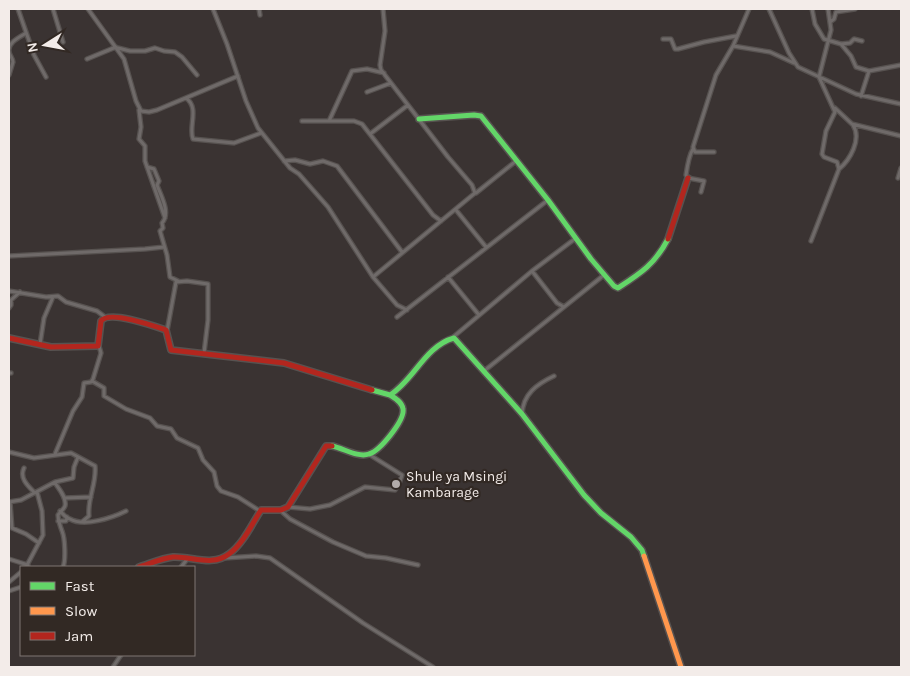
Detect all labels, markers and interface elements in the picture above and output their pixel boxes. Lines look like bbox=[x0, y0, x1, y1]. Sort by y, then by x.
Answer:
north arrow bbox=[20, 20, 70, 70]
text: N bbox=[23, 41, 42, 54]
place label: Shule ya Msingi Kambarage bbox=[406, 468, 507, 501]
marker: Shule ya Msingi Kambarage bbox=[390, 478, 402, 490]
legend bbox=[20, 566, 195, 656]
text: Fast bbox=[65, 577, 95, 595]
text: Slow bbox=[65, 602, 97, 620]
text: Jam bbox=[65, 627, 93, 645]

